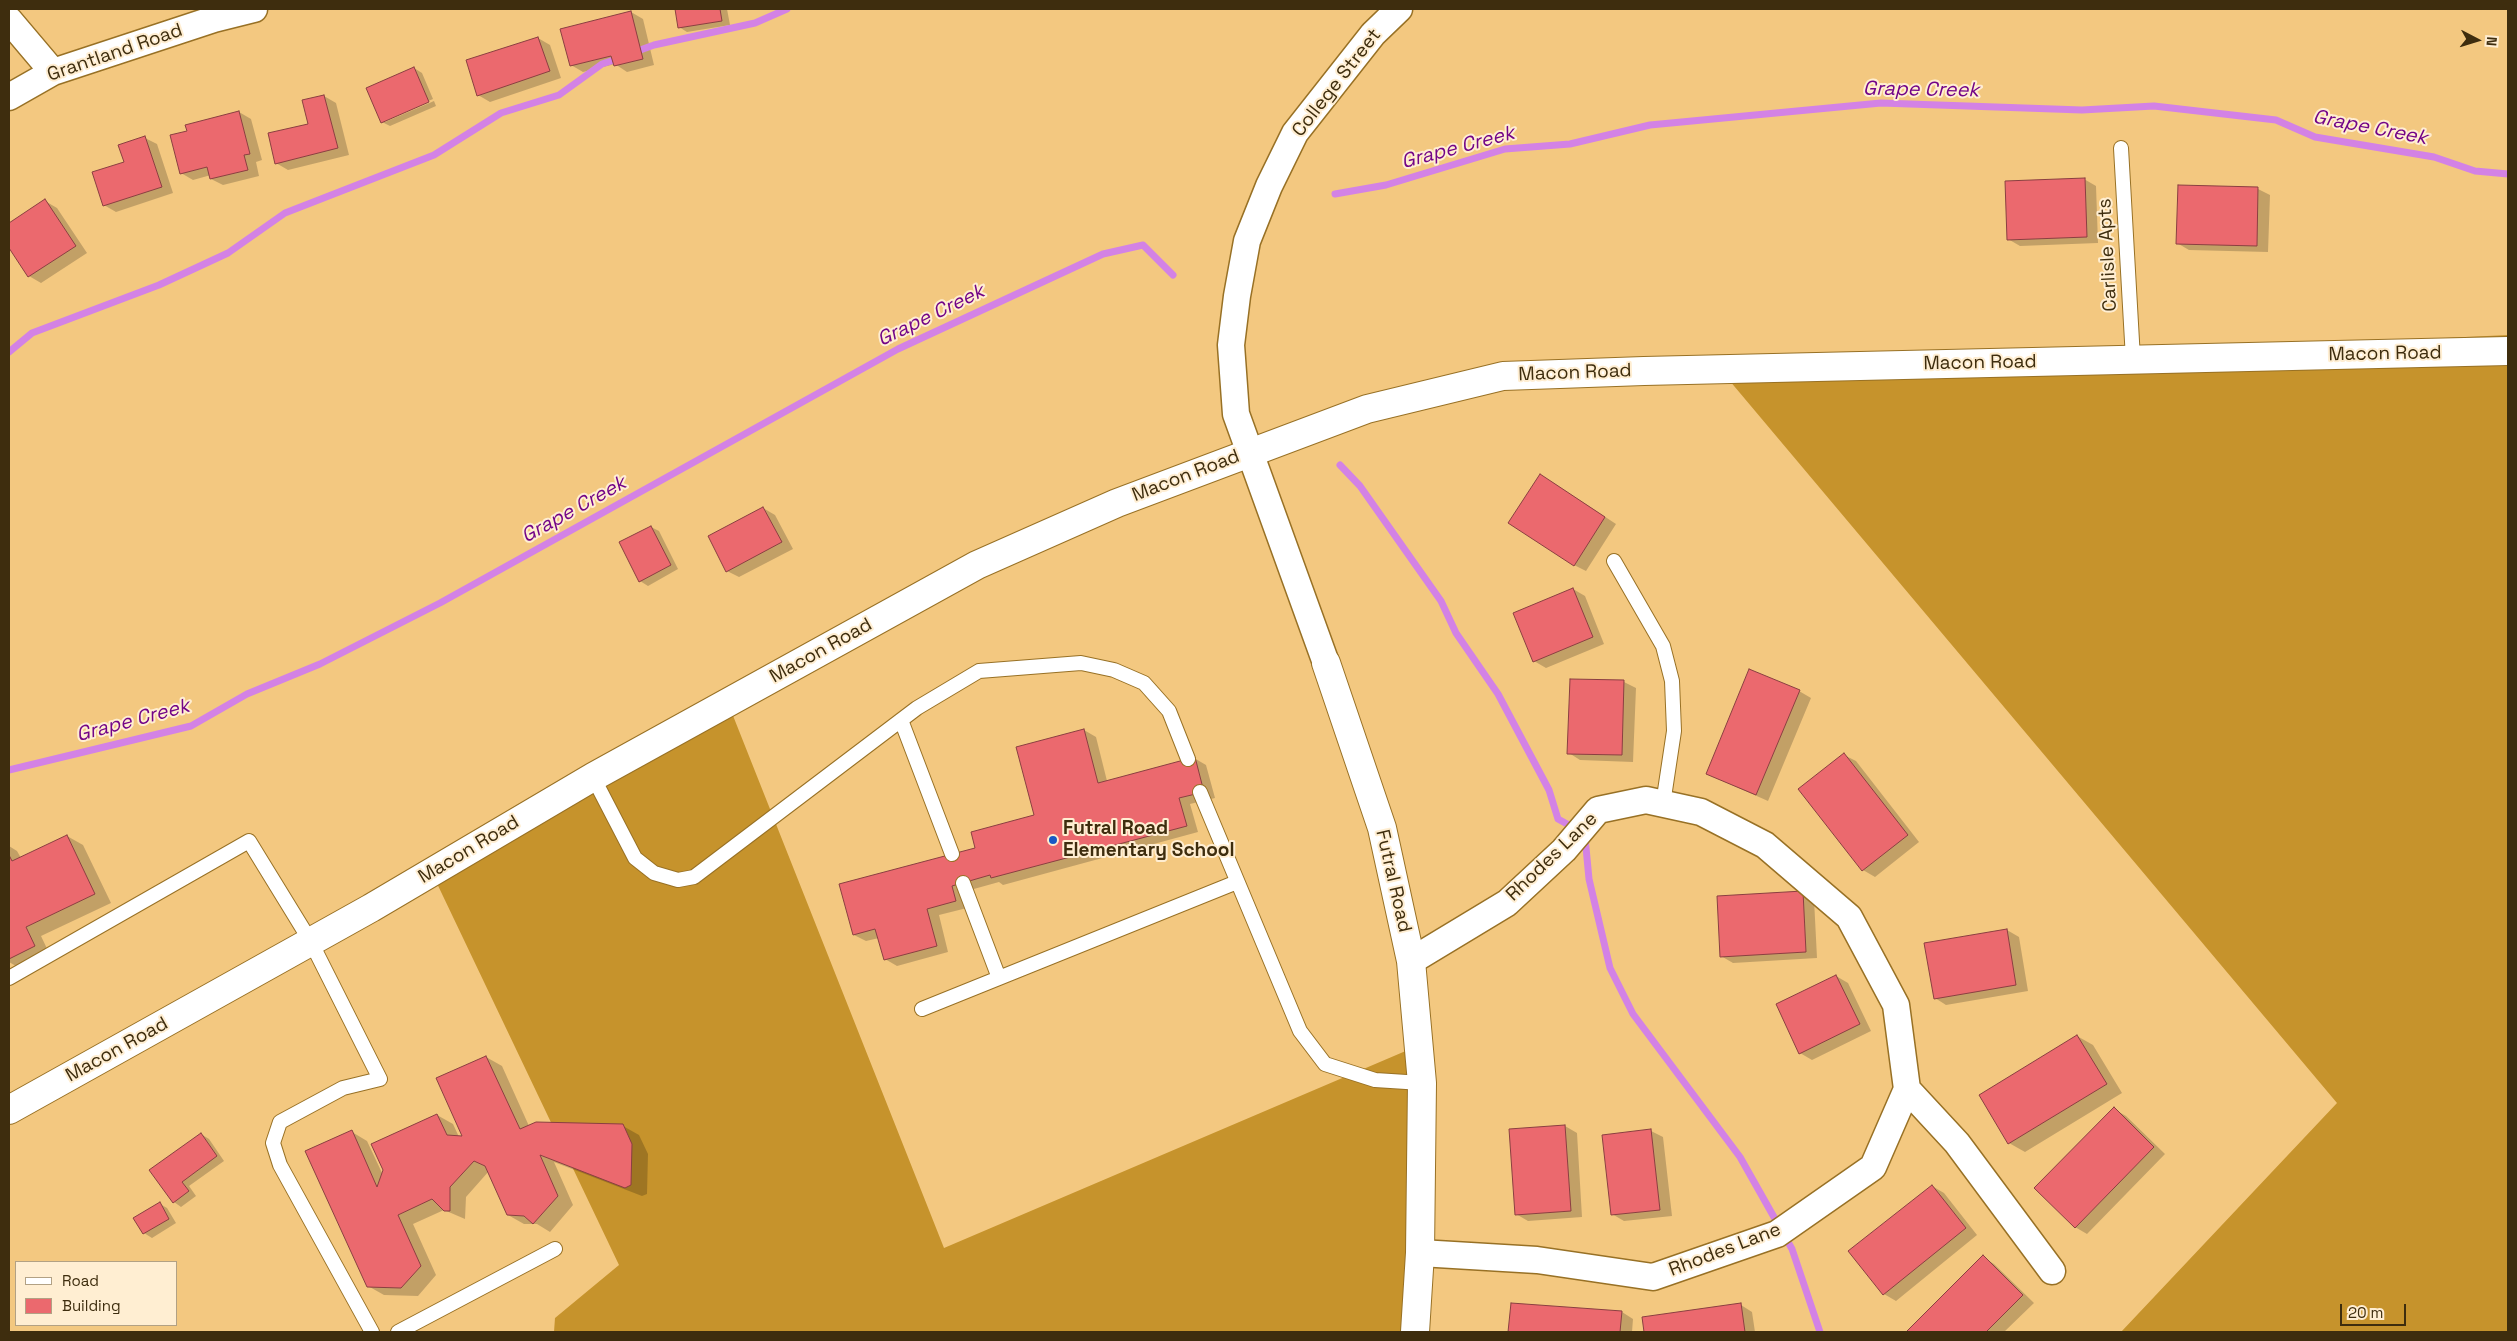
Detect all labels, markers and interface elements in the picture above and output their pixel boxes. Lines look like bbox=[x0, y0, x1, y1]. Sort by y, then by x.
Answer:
north arrow bbox=[2452, 15, 2502, 65]
street label: Grantland Road bbox=[44, 19, 186, 87]
street label: College Street bbox=[1288, 24, 1386, 142]
text: N bbox=[2483, 36, 2501, 47]
water label: Grape Creek bbox=[1863, 77, 1979, 103]
water label: Grape Creek bbox=[2311, 105, 2429, 151]
water label: Grape Creek bbox=[1399, 121, 1517, 175]
street label: Carlisle Apts bbox=[2094, 198, 2122, 312]
water label: Grape Creek bbox=[874, 280, 988, 352]
street label: Macon Road bbox=[2328, 342, 2442, 366]
street label: Macon Road bbox=[1923, 351, 2037, 375]
street label: Macon Road bbox=[1518, 360, 1632, 386]
street label: Macon Road bbox=[1129, 445, 1243, 507]
water label: Grape Creek bbox=[517, 471, 631, 549]
street label: Macon Road bbox=[766, 614, 876, 688]
water label: Grape Creek bbox=[74, 694, 192, 748]
street label: Rhodes Lane bbox=[1502, 808, 1602, 906]
street label: Macon Road bbox=[415, 811, 523, 889]
place label: Futral Road Elementary School bbox=[1063, 818, 1235, 862]
street label: Futral Road bbox=[1370, 827, 1416, 935]
marker: Futral Road Elementary School bbox=[1047, 834, 1059, 846]
street label: Macon Road bbox=[62, 1013, 172, 1087]
street label: Rhodes Lane bbox=[1666, 1218, 1784, 1282]
legend bbox=[15, 1261, 178, 1326]
text: Road bbox=[62, 1271, 99, 1290]
scale bar bbox=[2342, 1294, 2408, 1326]
text: Building bbox=[62, 1296, 121, 1315]
text: 20 m bbox=[2348, 1303, 2383, 1322]

